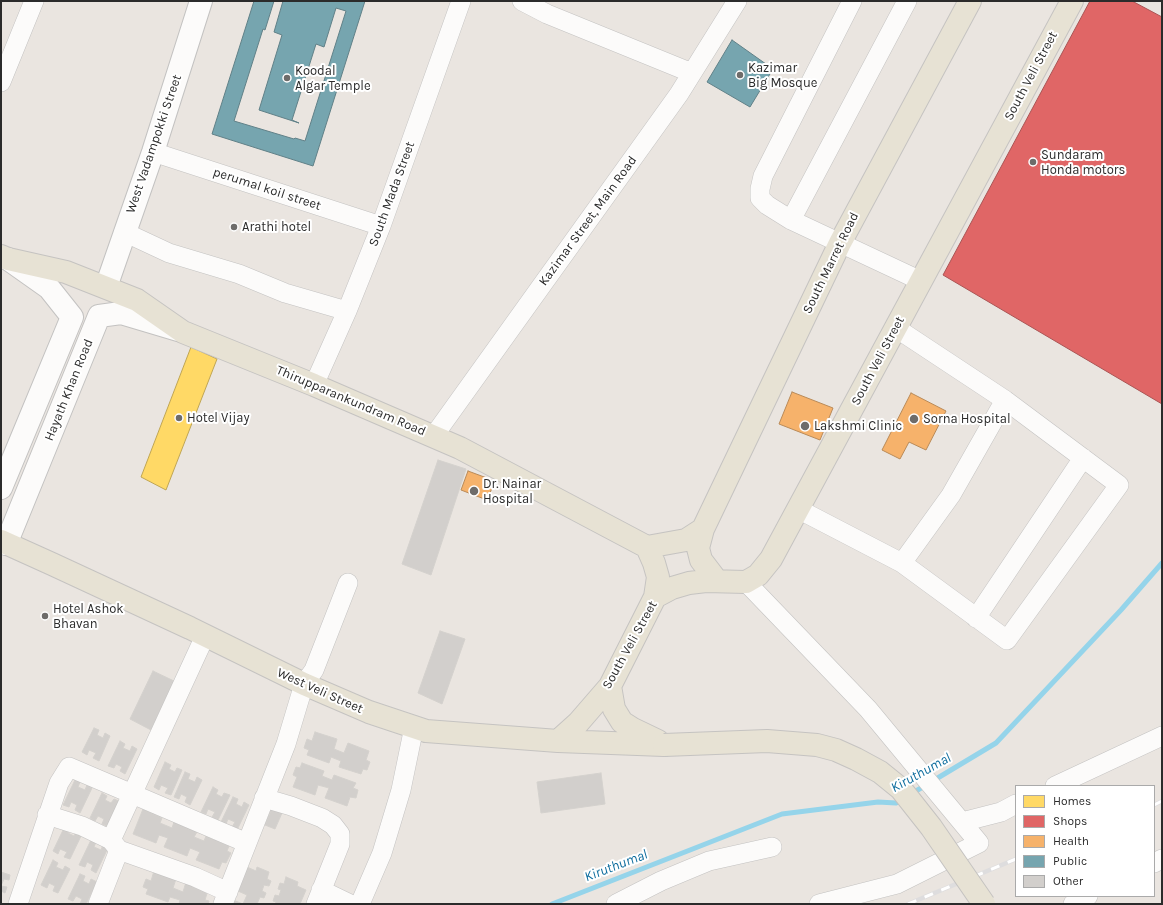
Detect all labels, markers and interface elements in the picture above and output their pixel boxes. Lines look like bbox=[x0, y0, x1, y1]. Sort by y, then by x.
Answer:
street label: South Veli Street bbox=[1001, 29, 1061, 123]
place label: Kazimar Big Mosque bbox=[748, 60, 817, 91]
place label: Koodal Algar Temple bbox=[295, 63, 371, 94]
marker: Kazimar Big Mosque bbox=[735, 70, 745, 80]
street label: West Vadampokki Street bbox=[123, 73, 185, 215]
marker: Koodal Algar Temple bbox=[282, 73, 292, 83]
street label: South Mada Street bbox=[366, 139, 418, 249]
place label: Sundaram Honda motors bbox=[1041, 147, 1125, 178]
street label: Kazimar Street, Main Road bbox=[536, 153, 640, 289]
marker: Sundaram Honda motors bbox=[1028, 157, 1038, 167]
street label: perumal koil street bbox=[211, 164, 323, 214]
street label: South Marret Road bbox=[800, 210, 862, 316]
place label: Arathi hotel bbox=[242, 219, 311, 235]
marker: Arathi hotel bbox=[229, 222, 239, 232]
street label: South Veli Street bbox=[848, 314, 908, 408]
street label: Hayath Khan Road bbox=[41, 337, 97, 443]
street label: Thirupparankundram Road bbox=[274, 362, 428, 440]
place label: Hotel Vijay bbox=[187, 410, 250, 426]
place label: Sorna Hospital bbox=[923, 411, 1011, 427]
marker: Hotel Vijay bbox=[174, 413, 184, 423]
marker: Sorna Hospital bbox=[908, 413, 920, 425]
place label: Lakshmi Clinic bbox=[814, 418, 902, 434]
marker: Lakshmi Clinic bbox=[799, 420, 811, 432]
place label: Dr. Nainar Hospital bbox=[483, 476, 541, 507]
marker: Dr. Nainar Hospital bbox=[468, 485, 480, 497]
street label: South Veli Street bbox=[599, 598, 661, 692]
place label: Hotel Ashok Bhavan bbox=[53, 601, 124, 632]
marker: Hotel Ashok Bhavan bbox=[40, 611, 50, 621]
street label: West Veli Street bbox=[275, 665, 365, 717]
water label: Kiruthumal bbox=[888, 750, 954, 796]
legend bbox=[1015, 785, 1155, 897]
text: Homes bbox=[1053, 794, 1091, 808]
text: Shops bbox=[1053, 814, 1087, 828]
text: Health bbox=[1053, 834, 1089, 848]
water label: Kiruthumal bbox=[582, 846, 650, 886]
text: Public bbox=[1053, 854, 1087, 868]
text: Other bbox=[1053, 874, 1083, 888]

